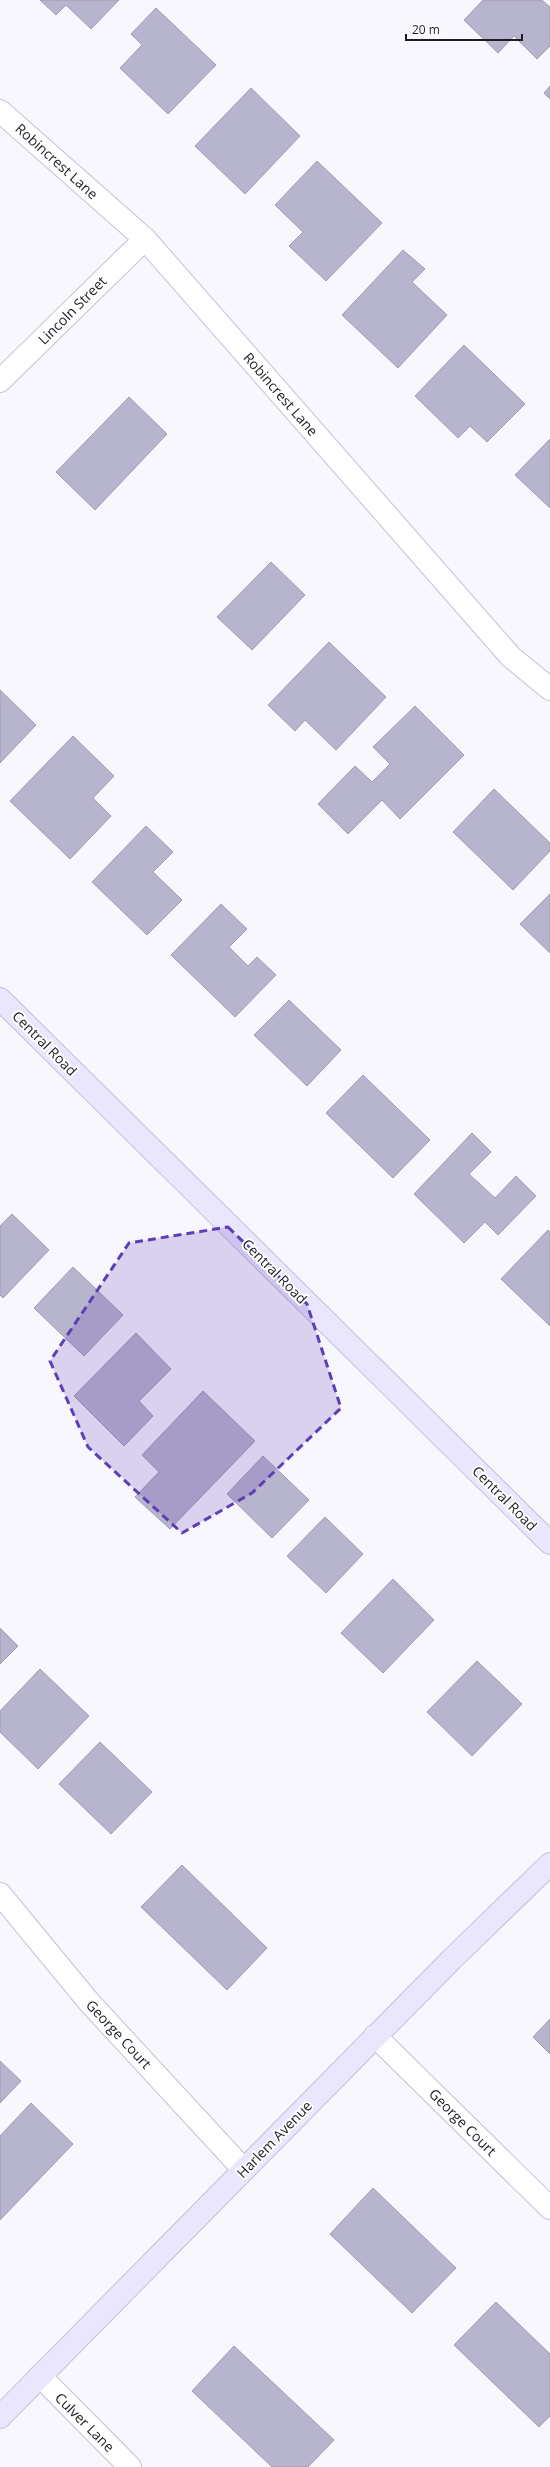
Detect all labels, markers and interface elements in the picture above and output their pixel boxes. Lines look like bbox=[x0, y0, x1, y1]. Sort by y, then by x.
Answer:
scale bar bbox=[406, 16, 522, 42]
text: 20 m bbox=[412, 21, 440, 38]
street label: Robincrest Lane bbox=[12, 119, 102, 203]
street label: Lincoln Street bbox=[34, 272, 110, 348]
street label: Robincrest Lane bbox=[239, 348, 323, 440]
street label: Central Road bbox=[8, 1006, 82, 1080]
street label: Central Road bbox=[238, 1234, 312, 1308]
street label: Central Road bbox=[468, 1461, 542, 1535]
street label: George Court bbox=[82, 1995, 156, 2073]
street label: George Court bbox=[425, 2084, 501, 2160]
street label: Harlem Avenue bbox=[232, 2096, 316, 2182]
street label: Culver Lane bbox=[51, 2388, 119, 2456]

